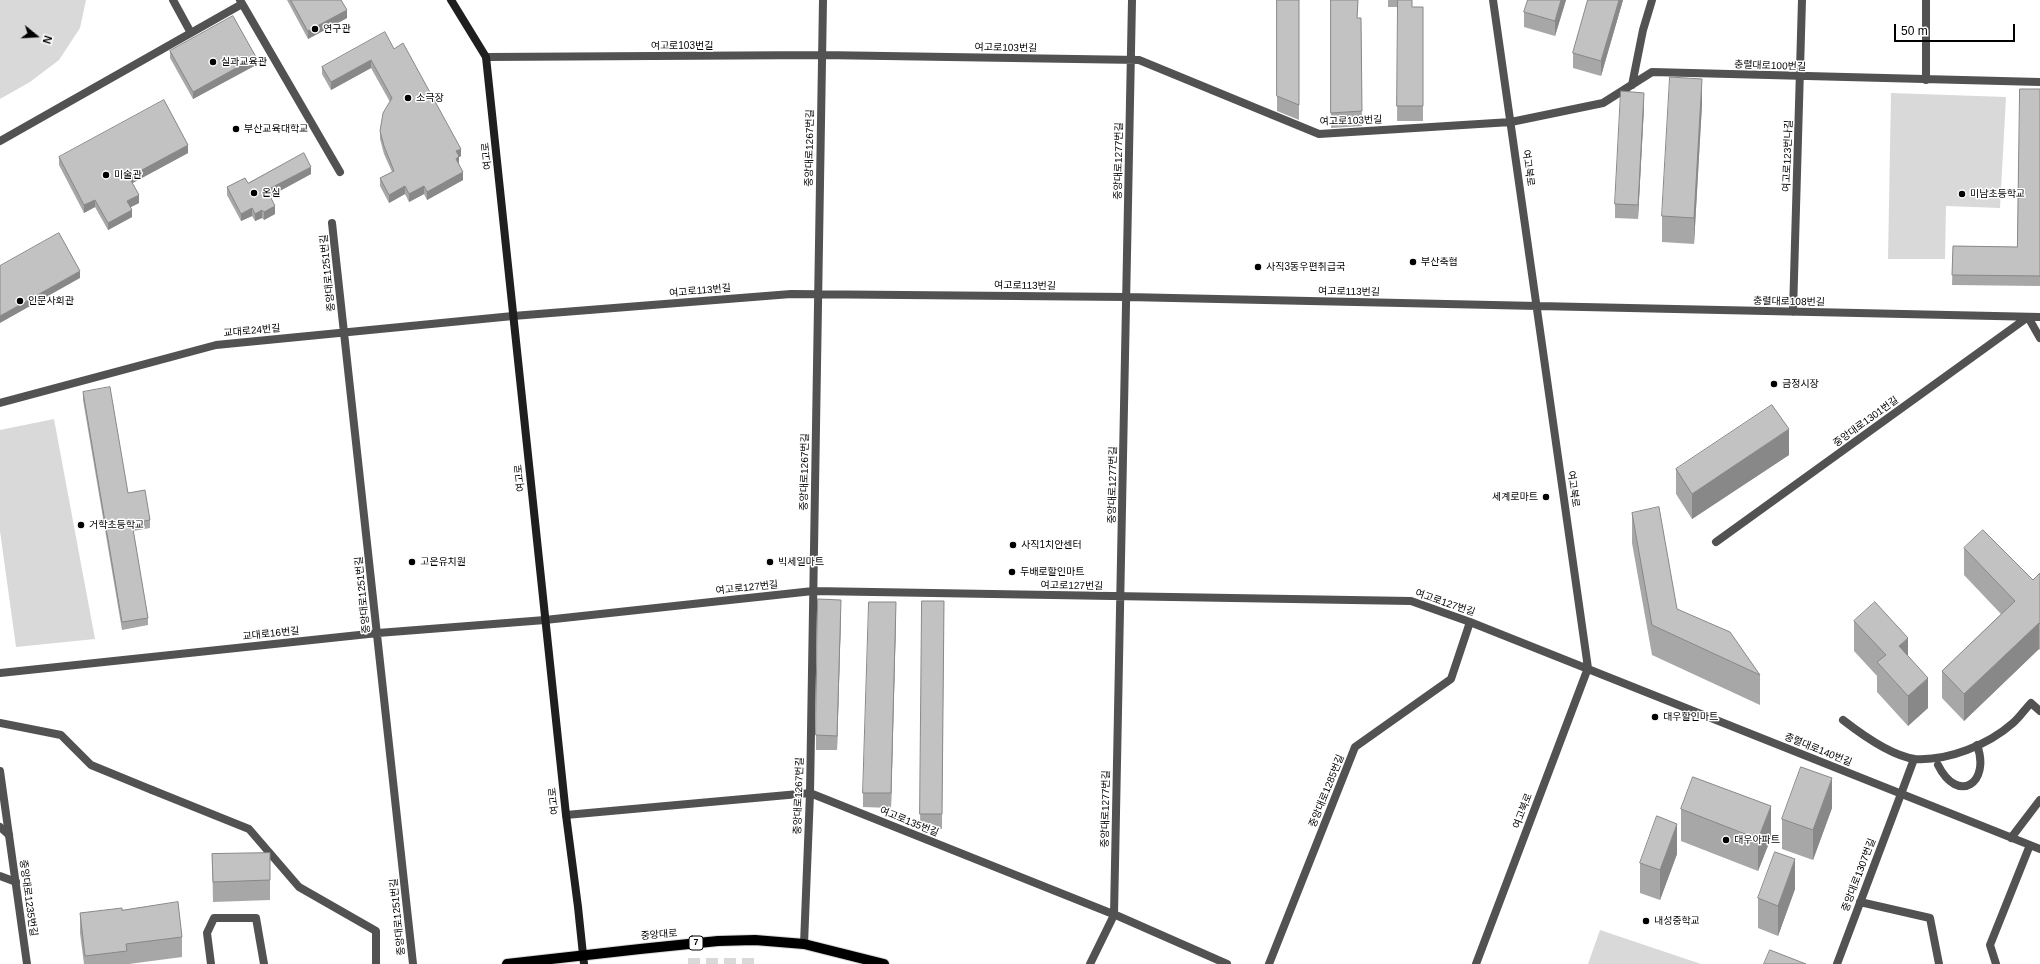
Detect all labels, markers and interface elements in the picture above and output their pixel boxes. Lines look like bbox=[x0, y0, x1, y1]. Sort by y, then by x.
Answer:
north arrow bbox=[16, 16, 56, 56]
scale bar bbox=[1896, 16, 2017, 42]
place label: 연구관 bbox=[323, 23, 351, 35]
marker: 연구관 bbox=[310, 24, 320, 34]
text: 50 m bbox=[1901, 24, 1928, 38]
text: N bbox=[40, 34, 54, 45]
street label: 여고로103번길 bbox=[651, 40, 713, 52]
street label: 여고로103번길 bbox=[975, 41, 1037, 55]
place label: 실과교육관 bbox=[221, 56, 267, 68]
marker: 실과교육관 bbox=[208, 57, 218, 67]
street label: 충렬대로100번길 bbox=[1734, 59, 1806, 73]
place label: 소극장 bbox=[416, 92, 444, 104]
marker: 소극장 bbox=[403, 93, 413, 103]
street label: 중앙대로1267번길 bbox=[803, 109, 817, 187]
street label: 여고로103번길 bbox=[1319, 114, 1383, 128]
street label: 여고로123번나길 bbox=[1781, 120, 1795, 192]
street label: 중앙대로1277번길 bbox=[1112, 122, 1126, 200]
place label: 부산교육대학교 bbox=[244, 123, 308, 135]
marker: 부산교육대학교 bbox=[231, 124, 241, 134]
street label: 여고로 bbox=[480, 142, 494, 170]
street label: 여고북로 bbox=[1519, 149, 1537, 187]
place label: 미술관 bbox=[114, 169, 142, 181]
marker: 미술관 bbox=[101, 170, 111, 180]
place label: 온실 bbox=[262, 187, 280, 199]
marker: 온실 bbox=[249, 188, 259, 198]
place label: 미남초등학교 bbox=[1970, 188, 2025, 200]
marker: 미남초등학교 bbox=[1957, 189, 1967, 199]
street label: 중앙대로1251번길 bbox=[318, 234, 338, 312]
place label: 부산축협 bbox=[1421, 256, 1458, 268]
marker: 부산축협 bbox=[1408, 257, 1418, 267]
place label: 사직3동우편취급국 bbox=[1266, 261, 1345, 273]
marker: 사직3동우편취급국 bbox=[1253, 262, 1263, 272]
street label: 여고로113번길 bbox=[994, 279, 1056, 293]
street label: 여고로113번길 bbox=[669, 282, 731, 300]
street label: 여고로113번길 bbox=[1318, 285, 1380, 299]
place label: 인문사회관 bbox=[28, 295, 74, 307]
street label: 충렬대로108번길 bbox=[1753, 295, 1825, 309]
marker: 인문사회관 bbox=[15, 296, 25, 306]
street label: 교대로24번길 bbox=[223, 323, 281, 339]
place label: 금정시장 bbox=[1782, 378, 1819, 390]
marker: 금정시장 bbox=[1769, 379, 1779, 389]
street label: 중앙대로1301번길 bbox=[1831, 394, 1901, 450]
street label: 중앙대로1267번길 bbox=[798, 433, 812, 511]
street label: 중앙대로1277번길 bbox=[1106, 446, 1120, 524]
street label: 여고로 bbox=[513, 464, 527, 492]
street label: 여고북로 bbox=[1564, 470, 1582, 508]
place label: 세계로마트 bbox=[1492, 491, 1538, 503]
marker: 세계로마트 bbox=[1541, 492, 1551, 502]
place label: 거학초등학교 bbox=[89, 519, 144, 531]
marker: 거학초등학교 bbox=[76, 520, 86, 530]
place label: 사직1치안센터 bbox=[1021, 539, 1082, 551]
marker: 사직1치안센터 bbox=[1008, 540, 1018, 550]
street label: 중앙대로1251번길 bbox=[353, 556, 373, 634]
place label: 고은유치원 bbox=[420, 556, 466, 568]
place label: 빅세일마트 bbox=[778, 556, 824, 568]
marker: 고은유치원 bbox=[407, 557, 417, 567]
marker: 빅세일마트 bbox=[765, 557, 775, 567]
place label: 두배로할인마트 bbox=[1020, 566, 1084, 578]
marker: 두배로할인마트 bbox=[1007, 567, 1017, 577]
street label: 여고로127번길 bbox=[715, 579, 779, 597]
street label: 여고로127번길 bbox=[1041, 579, 1103, 593]
street label: 여고로127번길 bbox=[1413, 587, 1477, 619]
street label: 교대로16번길 bbox=[242, 625, 300, 643]
place label: 대우할인마트 bbox=[1663, 711, 1718, 723]
marker: 대우할인마트 bbox=[1650, 712, 1660, 722]
street label: 충렬대로140번길 bbox=[1782, 731, 1854, 769]
street label: 중앙대로1285번길 bbox=[1307, 753, 1347, 829]
street label: 중앙대로1267번길 bbox=[792, 757, 806, 835]
street label: 중앙대로1277번길 bbox=[1099, 770, 1113, 848]
street label: 여고로 bbox=[547, 787, 561, 815]
street label: 여고북로 bbox=[1511, 792, 1535, 830]
street label: 여고로135번길 bbox=[878, 805, 940, 839]
place label: 대우아파트 bbox=[1734, 834, 1780, 846]
marker: 대우아파트 bbox=[1721, 835, 1731, 845]
street label: 중앙대로1307번길 bbox=[1840, 837, 1878, 913]
street label: 중앙대로1235번길 bbox=[17, 859, 39, 937]
street label: 중앙대로1251번길 bbox=[388, 878, 408, 956]
place label: 내성중학교 bbox=[1654, 915, 1700, 927]
marker: 내성중학교 bbox=[1641, 916, 1651, 926]
street label: 중앙대로 bbox=[640, 927, 678, 943]
road number: 7 bbox=[689, 936, 703, 950]

